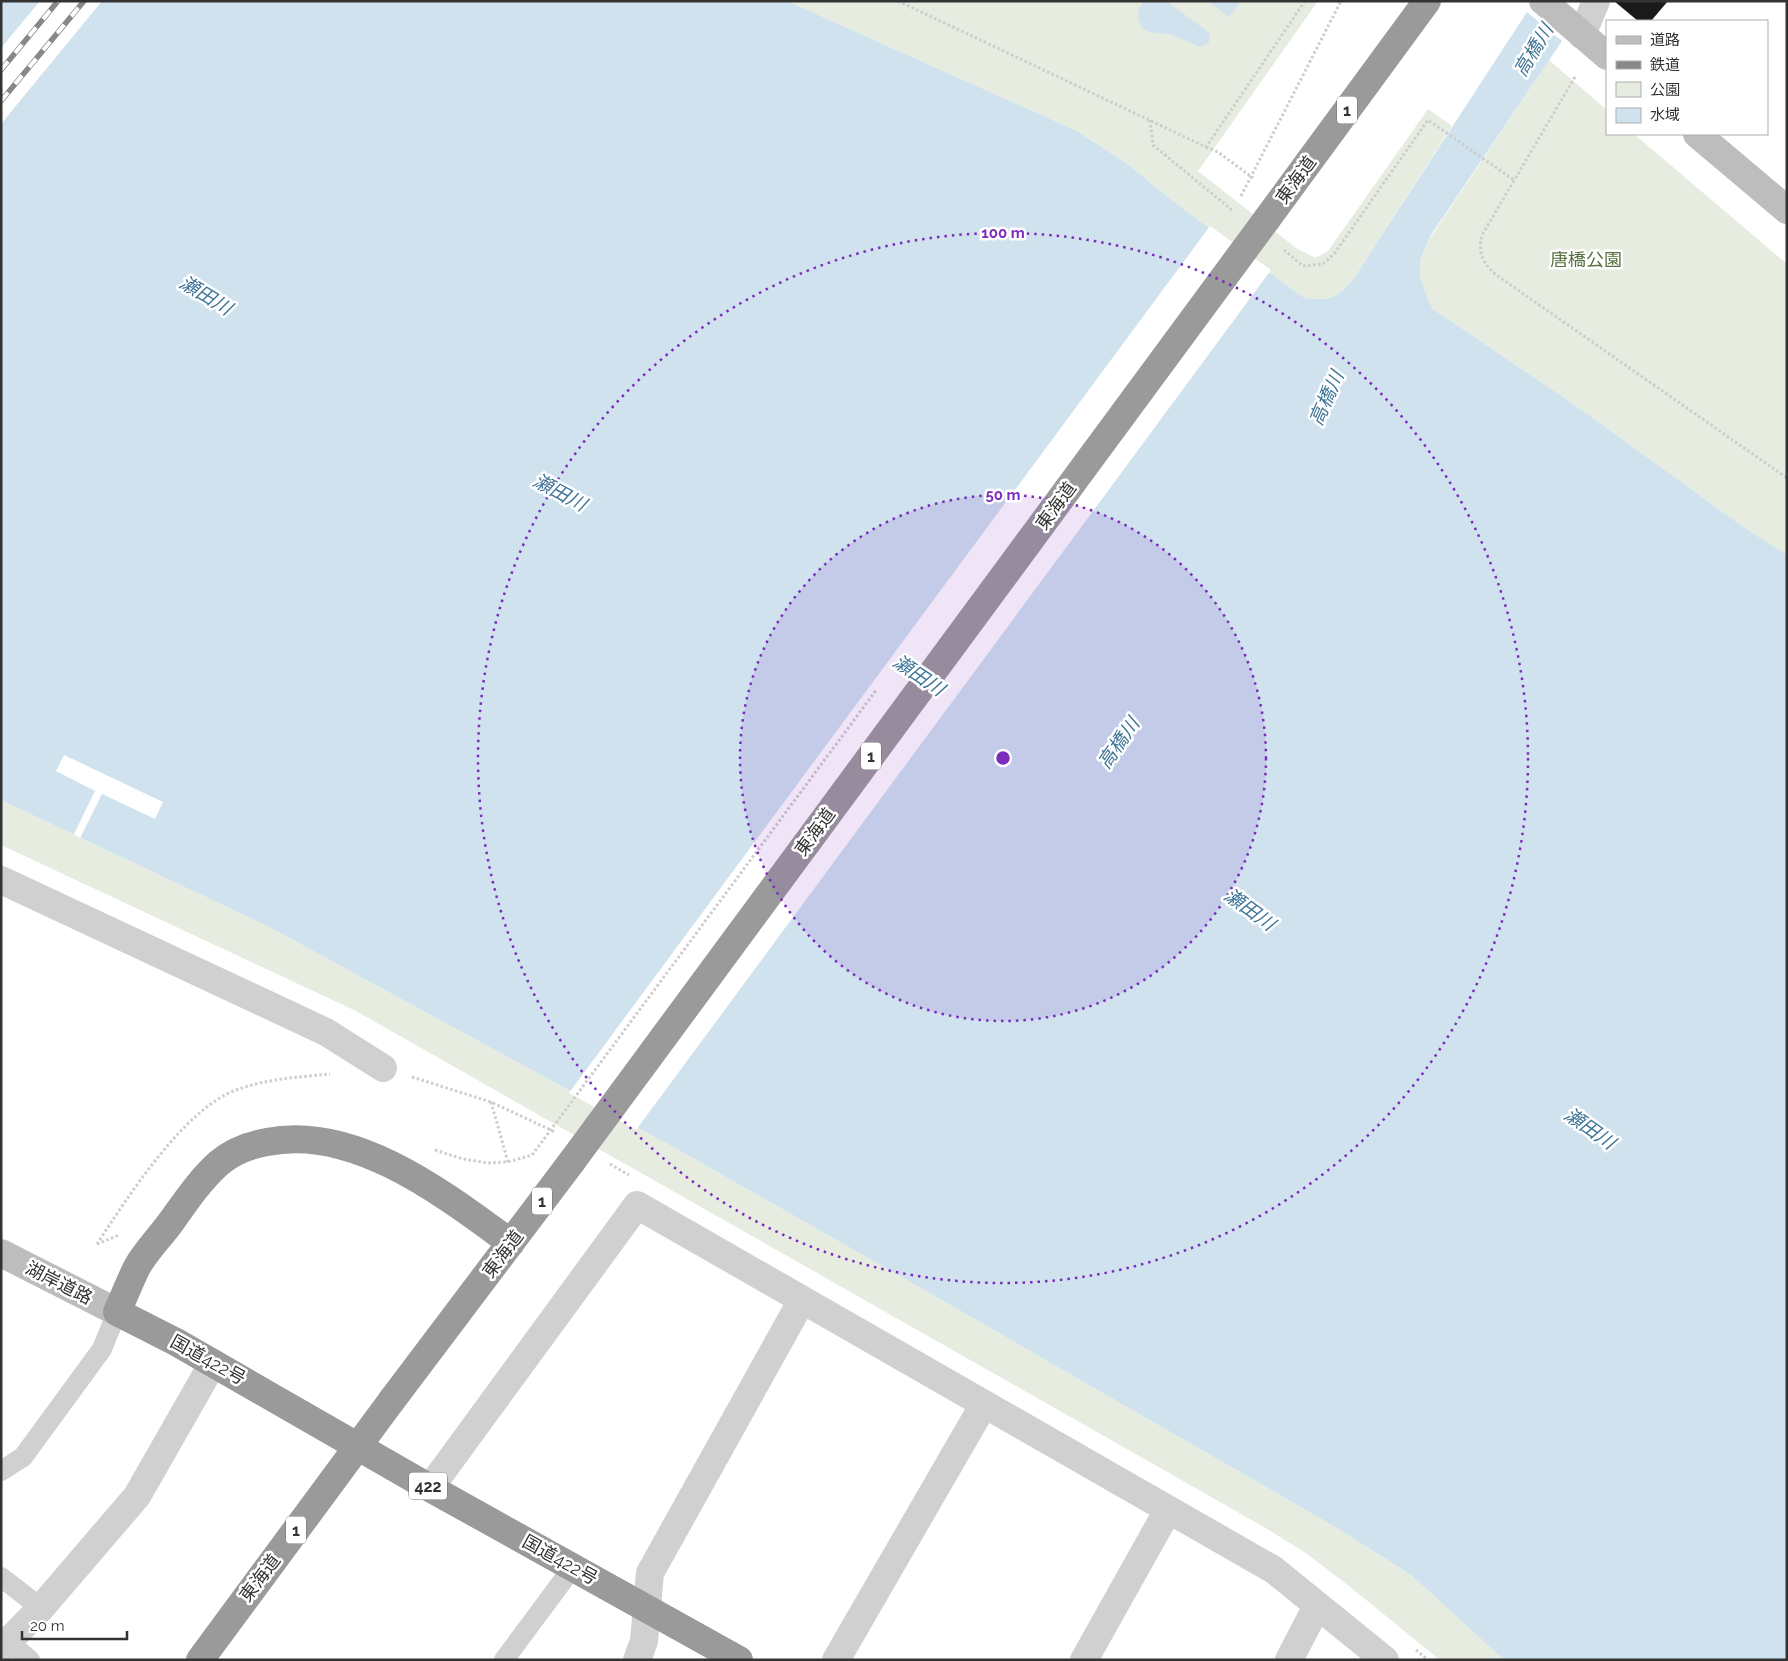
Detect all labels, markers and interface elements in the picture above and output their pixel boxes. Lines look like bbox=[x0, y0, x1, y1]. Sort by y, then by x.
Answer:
water label: 高橋川 bbox=[1509, 18, 1558, 80]
legend bbox=[1606, 20, 1768, 135]
text: 道路 bbox=[1650, 31, 1680, 49]
text: 鉄道 bbox=[1650, 56, 1680, 74]
text: 公園 bbox=[1650, 81, 1680, 99]
road number: 1 bbox=[1337, 96, 1357, 124]
text: 水域 bbox=[1650, 106, 1680, 124]
street label: 東海道 bbox=[1271, 152, 1320, 208]
text: 100 m bbox=[981, 224, 1025, 242]
park label: 唐橋公園 bbox=[1550, 249, 1622, 270]
water label: 瀬田川 bbox=[176, 271, 238, 320]
water label: 高橋川 bbox=[1304, 366, 1348, 429]
water label: 瀬田川 bbox=[530, 469, 592, 516]
street label: 東海道 bbox=[1031, 478, 1080, 534]
text: 50 m bbox=[985, 486, 1021, 504]
water label: 瀬田川 bbox=[889, 650, 950, 701]
water label: 高橋川 bbox=[1093, 712, 1145, 773]
road number: 1 bbox=[861, 742, 881, 769]
centre of rings bbox=[994, 749, 1012, 767]
street label: 東海道 bbox=[790, 804, 839, 860]
water label: 瀬田川 bbox=[1220, 883, 1281, 936]
water label: 瀬田川 bbox=[1560, 1103, 1621, 1155]
road number: 1 bbox=[532, 1188, 552, 1214]
street label: 東海道 bbox=[478, 1226, 527, 1282]
street label: 湖岸道路 bbox=[22, 1257, 96, 1308]
street label: 国道422号 bbox=[167, 1330, 249, 1389]
road number: 422 bbox=[409, 1472, 447, 1500]
road number: 1 bbox=[286, 1516, 306, 1544]
street label: 国道422号 bbox=[519, 1530, 601, 1589]
street label: 東海道 bbox=[235, 1550, 284, 1606]
scale bar bbox=[22, 1608, 128, 1640]
text: 20 m bbox=[30, 1617, 65, 1635]

